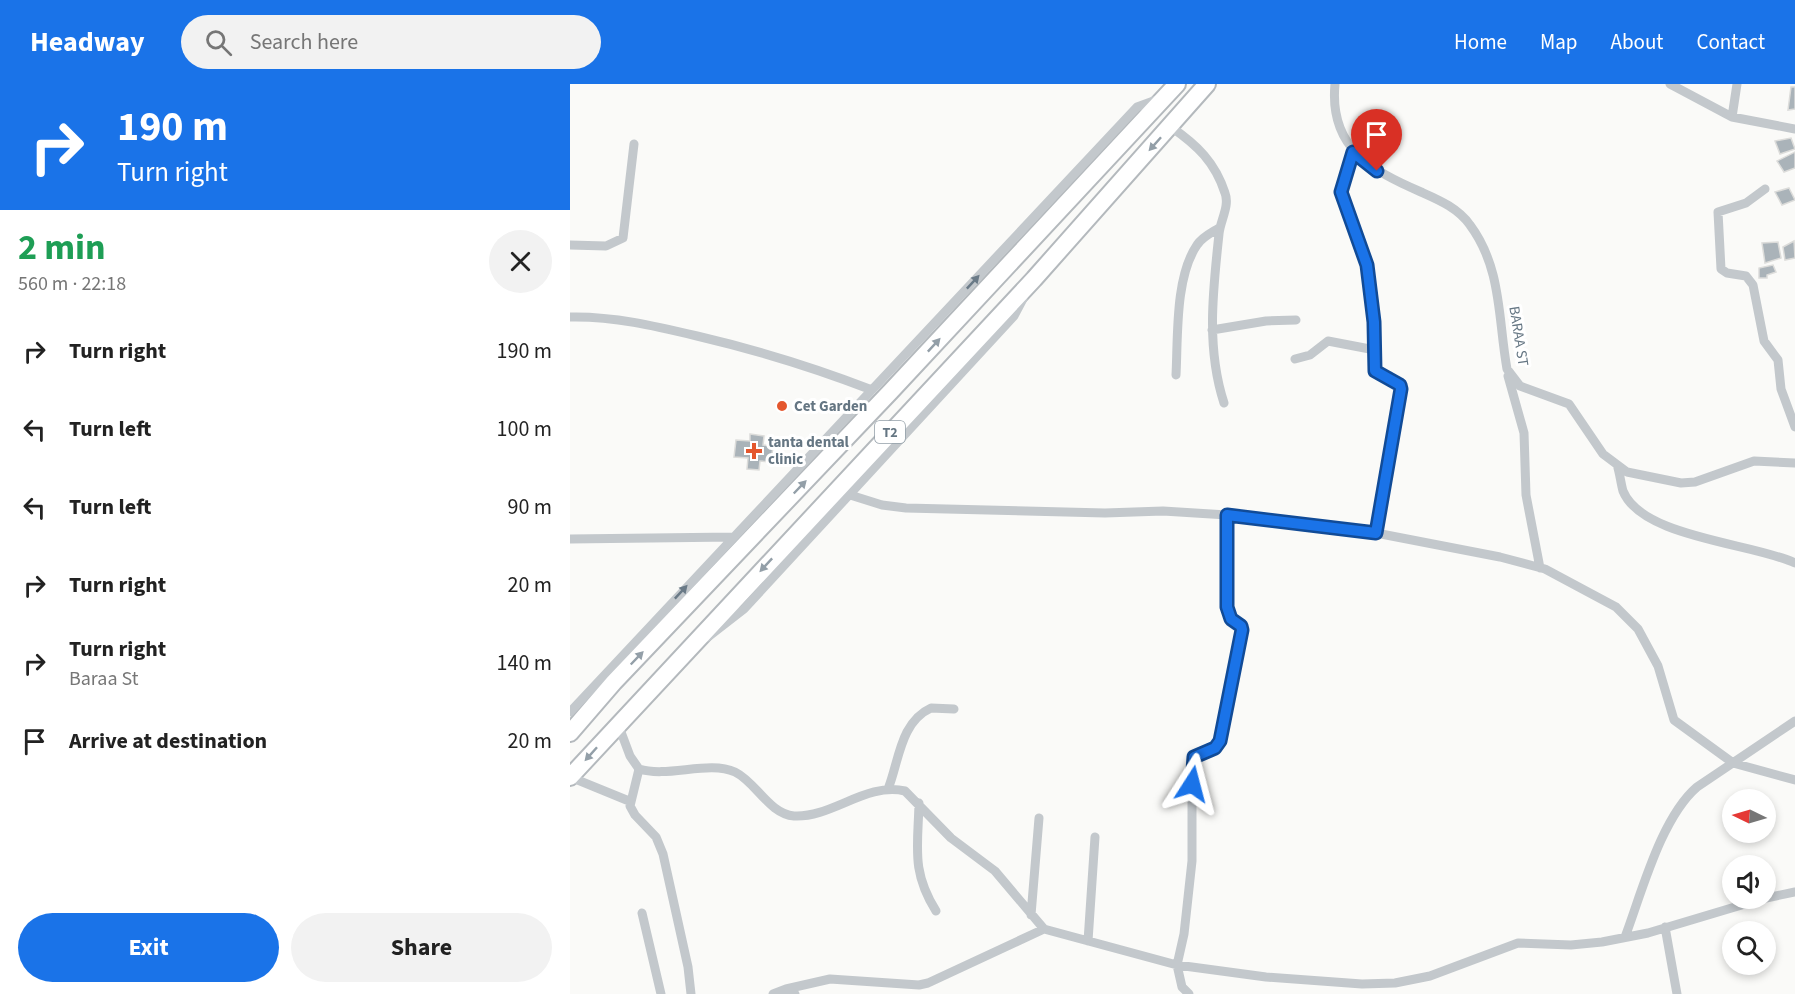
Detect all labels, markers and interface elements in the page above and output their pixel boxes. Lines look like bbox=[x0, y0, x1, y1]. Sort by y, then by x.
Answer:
search box bbox=[181, 15, 601, 69]
text: Headway bbox=[30, 22, 145, 62]
icon: search bbox=[202, 26, 235, 59]
text: Search here bbox=[250, 26, 358, 58]
text: Home bbox=[1454, 27, 1507, 57]
text: Map bbox=[1540, 27, 1578, 57]
text: About bbox=[1611, 27, 1663, 57]
text: Contact bbox=[1696, 27, 1765, 57]
text: 190 m bbox=[117, 97, 228, 157]
icon: right bbox=[18, 108, 96, 186]
pin bbox=[1351, 109, 1402, 171]
icon: arrive bbox=[1360, 118, 1393, 151]
one-way arrow bbox=[1148, 137, 1162, 152]
text: Turn right bbox=[117, 153, 228, 192]
text: 2 min bbox=[18, 222, 106, 273]
button: close bbox=[489, 230, 552, 293]
text: 560 m · 22:18 bbox=[18, 270, 126, 298]
one-way arrow bbox=[966, 275, 979, 290]
street label: BARAA ST bbox=[1503, 305, 1534, 368]
icon: right bbox=[18, 335, 51, 368]
text: Turn right bbox=[69, 335, 166, 367]
text: 190 m bbox=[497, 335, 552, 367]
one-way arrow bbox=[927, 337, 941, 352]
place label: Cet Garden bbox=[794, 396, 867, 417]
marker: Cet Garden bbox=[775, 399, 789, 413]
icon: left bbox=[18, 413, 51, 446]
text: Turn left bbox=[69, 413, 151, 445]
text: 100 m bbox=[497, 413, 552, 445]
road number: T2 bbox=[875, 421, 905, 443]
place label: tanta dental clinic bbox=[768, 432, 850, 470]
marker: tanta dental clinic bbox=[745, 442, 763, 460]
one-way arrow bbox=[793, 479, 807, 494]
icon: left bbox=[18, 491, 51, 524]
text: Turn left bbox=[69, 491, 151, 523]
text: 90 m bbox=[507, 491, 552, 523]
one-way arrow bbox=[759, 557, 773, 572]
icon: right bbox=[18, 569, 51, 602]
text: Turn right bbox=[69, 569, 166, 601]
text: 20 m bbox=[507, 569, 552, 601]
one-way arrow bbox=[673, 585, 687, 599]
text: Turn right bbox=[69, 633, 166, 665]
icon: right bbox=[18, 647, 51, 680]
text: 140 m bbox=[497, 647, 552, 679]
one-way arrow bbox=[629, 652, 643, 666]
text: Baraa St bbox=[69, 665, 138, 693]
icon: arrive bbox=[18, 725, 51, 758]
text: Arrive at destination bbox=[69, 725, 267, 757]
text: 20 m bbox=[507, 725, 552, 757]
one-way arrow bbox=[585, 746, 598, 761]
position arrow bbox=[1160, 752, 1224, 816]
north arrow bbox=[1722, 789, 1776, 843]
map controls bbox=[1722, 789, 1776, 975]
button: sound bbox=[1722, 855, 1776, 909]
button: Exit bbox=[18, 913, 279, 982]
button: Share bbox=[291, 913, 552, 982]
button: search bbox=[1722, 921, 1776, 975]

